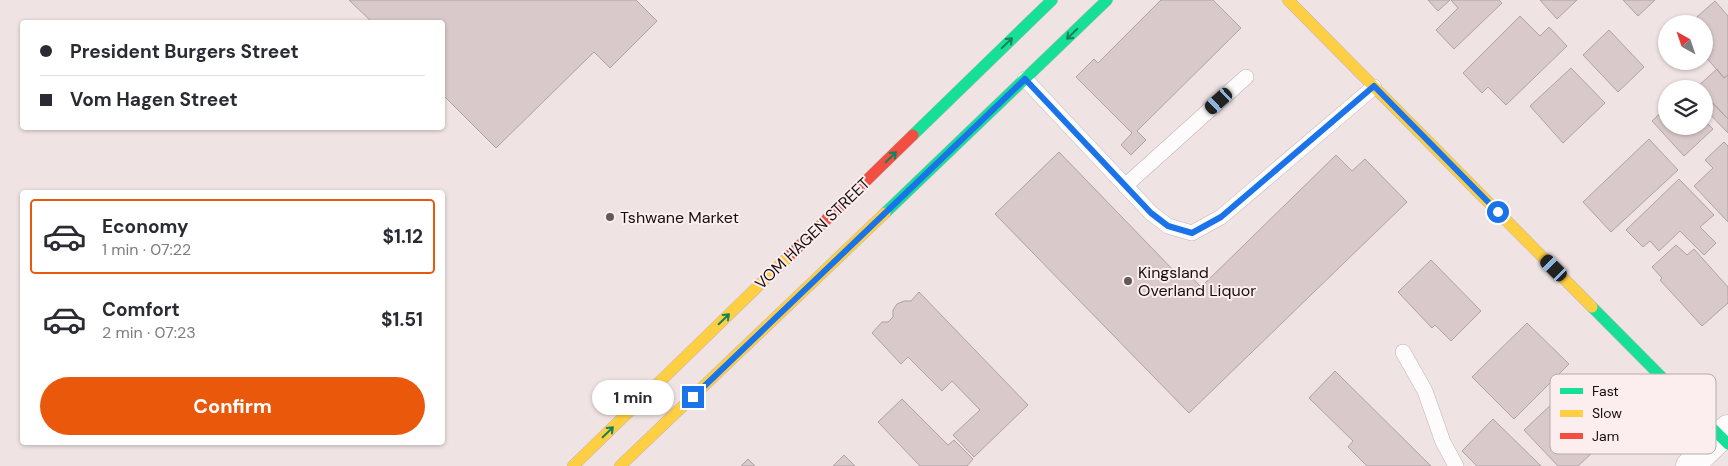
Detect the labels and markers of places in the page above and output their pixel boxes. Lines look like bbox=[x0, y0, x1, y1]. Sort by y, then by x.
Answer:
place label: Tshwane Market bbox=[620, 207, 739, 228]
marker: Tshwane Market bbox=[604, 211, 616, 223]
place label: Kingsland Overland Liquor bbox=[1138, 262, 1256, 301]
marker: Kingsland Overland Liquor bbox=[1122, 275, 1134, 287]

